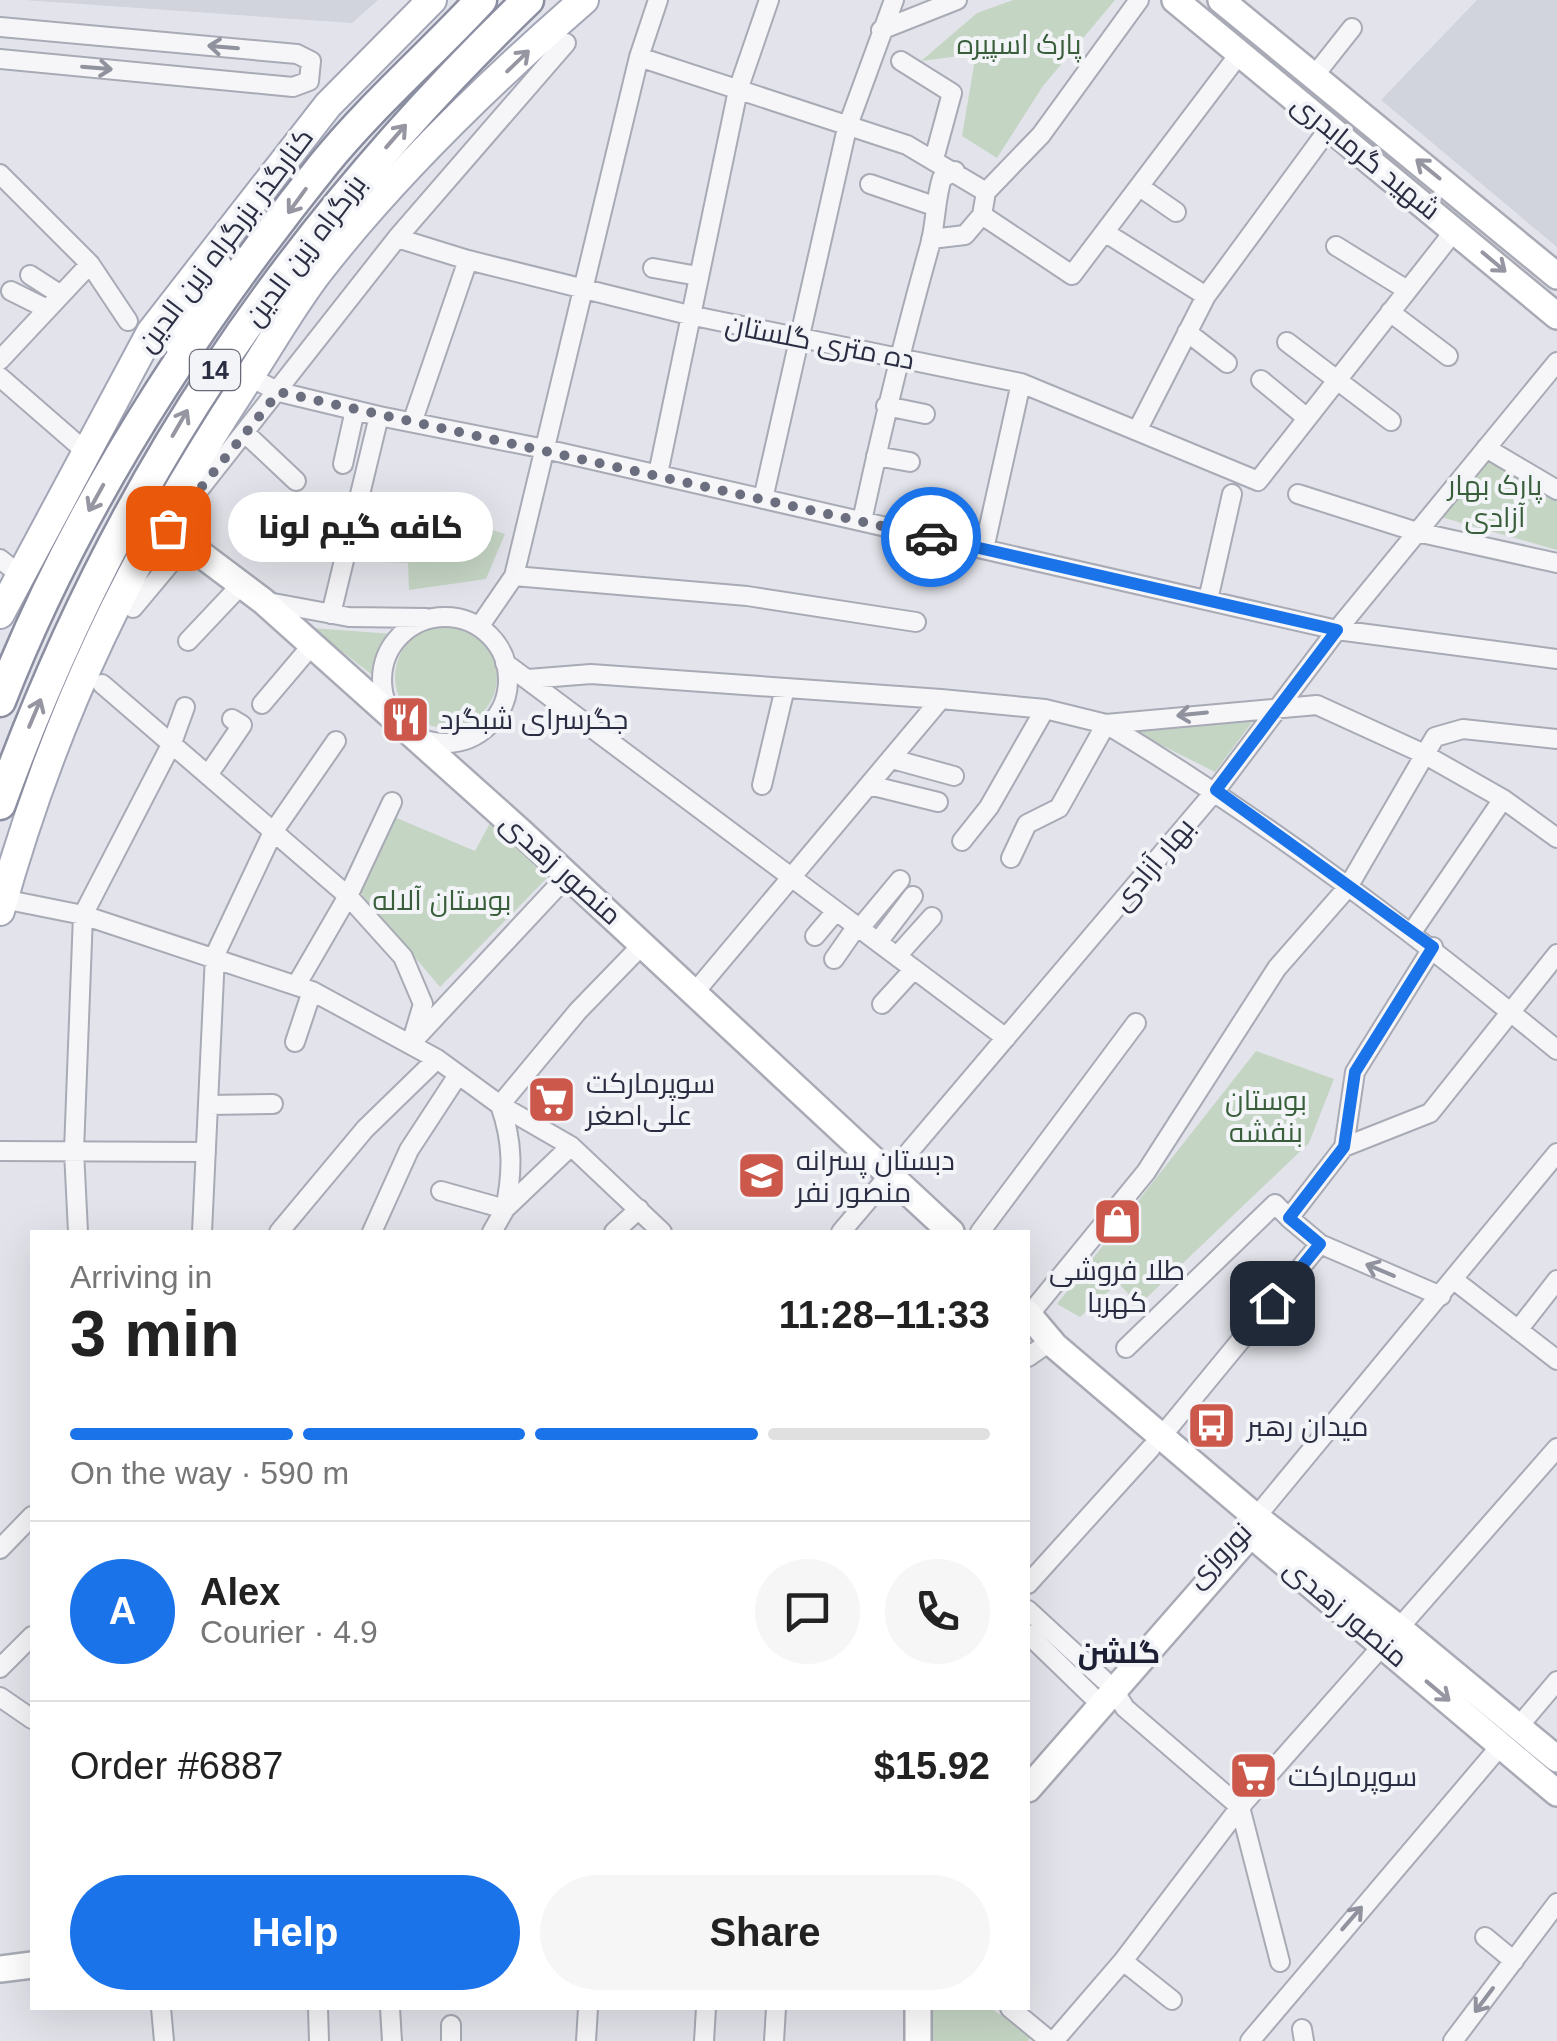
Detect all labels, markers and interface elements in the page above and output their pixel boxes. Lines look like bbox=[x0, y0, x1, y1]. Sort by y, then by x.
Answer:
park label: پارک اسپیره bbox=[957, 29, 1082, 63]
one-way arrow bbox=[207, 37, 239, 56]
one-way arrow bbox=[506, 49, 530, 73]
one-way arrow bbox=[80, 59, 113, 78]
street label: شهید گرمابدری bbox=[1285, 88, 1446, 227]
street label: کنارگذر بزرگراه زین الدین bbox=[130, 121, 320, 359]
one-way arrow bbox=[385, 124, 408, 149]
one-way arrow bbox=[1416, 158, 1442, 180]
street label: بزرگراه زین الدین bbox=[237, 167, 373, 333]
one-way arrow bbox=[287, 186, 308, 214]
one-way arrow bbox=[1480, 251, 1506, 273]
street label: ده متری گلستان bbox=[723, 308, 917, 377]
road number: 14 bbox=[190, 350, 240, 390]
one-way arrow bbox=[170, 409, 190, 438]
park label: پارک بهار آزادی bbox=[1446, 470, 1543, 534]
one-way arrow bbox=[85, 483, 105, 513]
pin bbox=[126, 486, 211, 571]
courier bbox=[881, 487, 981, 587]
callout: کافه گیم لونا bbox=[228, 493, 493, 563]
icon: bag bbox=[141, 501, 196, 556]
text: کافه گیم لونا bbox=[258, 509, 463, 545]
icon: car bbox=[904, 510, 959, 565]
restaurant icon: جگرسرای شبگرد bbox=[379, 693, 431, 745]
one-way arrow bbox=[27, 698, 45, 729]
place label: جگرسرای شبگرد bbox=[440, 704, 628, 736]
one-way arrow bbox=[1177, 705, 1209, 724]
street label: منصور زهدی bbox=[494, 807, 628, 932]
street label: بهار آزادی bbox=[1106, 812, 1201, 917]
park label: بوستان آلاله bbox=[372, 885, 512, 917]
place label: سوپرمارکت علی‌اصغر bbox=[584, 1068, 715, 1132]
supermarket icon: سوپرمارکت علی‌اصغر bbox=[525, 1073, 577, 1125]
park label: بوستان بنفشه bbox=[1225, 1085, 1307, 1148]
place label: دبستان پسرانه منصور نفر bbox=[794, 1145, 955, 1208]
school or university icon: دبستان پسرانه منصور نفر bbox=[735, 1150, 787, 1202]
shop icon: طلا فروشی کهربا bbox=[1091, 1196, 1143, 1248]
place label: طلا فروشی کهربا bbox=[1049, 1255, 1185, 1319]
text: Arriving in bbox=[70, 1259, 212, 1295]
one-way arrow bbox=[1365, 1260, 1396, 1278]
pin bbox=[1230, 1261, 1315, 1346]
icon: home bbox=[1245, 1276, 1300, 1331]
text: 11:28–11:33 bbox=[779, 1294, 990, 1336]
text: 3 min bbox=[70, 1297, 240, 1370]
bus stop icon: میدان رهبر bbox=[1186, 1400, 1238, 1452]
place label: میدان رهبر bbox=[1245, 1411, 1368, 1443]
text: On the way · 590 m bbox=[70, 1455, 349, 1491]
street label: نوروزی bbox=[1180, 1516, 1259, 1595]
street label: منصور زهدی bbox=[1278, 1553, 1414, 1674]
button: chat bbox=[755, 1559, 860, 1664]
button: phone bbox=[885, 1559, 990, 1664]
text: Alex bbox=[200, 1571, 280, 1613]
text: A bbox=[109, 1590, 136, 1632]
text: Courier · 4.9 bbox=[200, 1614, 378, 1650]
district label: گلشن bbox=[1078, 1636, 1160, 1671]
one-way arrow bbox=[1424, 1679, 1450, 1701]
text: Order #6887 bbox=[70, 1745, 283, 1787]
text: $15.92 bbox=[874, 1745, 990, 1787]
supermarket icon: سوپرمارکت bbox=[1227, 1750, 1279, 1802]
place label: سوپرمارکت bbox=[1288, 1761, 1417, 1795]
button: Help bbox=[70, 1875, 520, 1990]
button: Share bbox=[540, 1875, 990, 1990]
one-way arrow bbox=[1341, 1906, 1363, 1932]
one-way arrow bbox=[1474, 1986, 1495, 2013]

